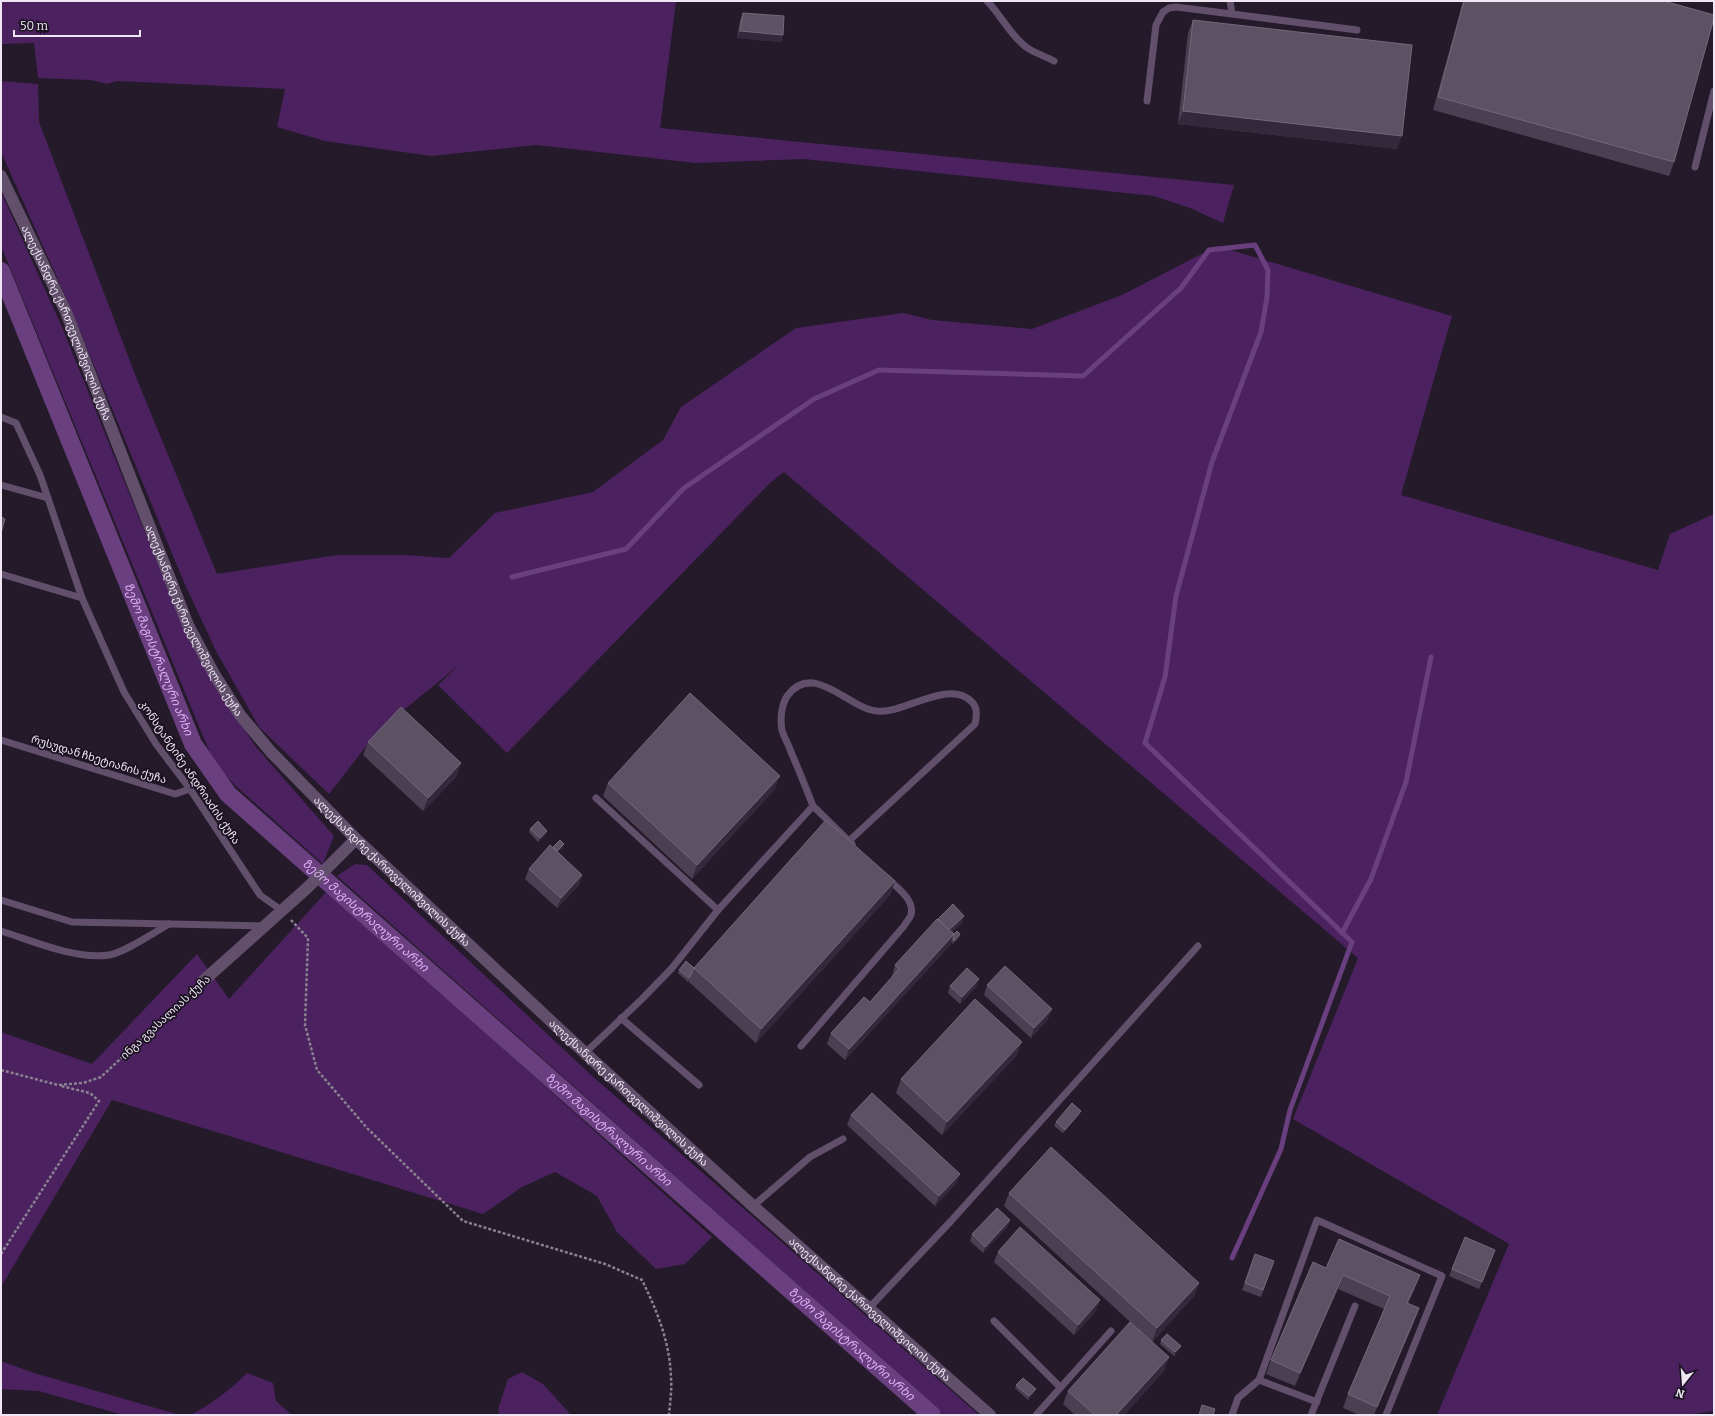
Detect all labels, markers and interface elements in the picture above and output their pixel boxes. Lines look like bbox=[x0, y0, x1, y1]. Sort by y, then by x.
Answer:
scale bar bbox=[14, 12, 140, 38]
text: 50 m bbox=[20, 19, 49, 33]
street label: ალექსანდრე ქართველიშვილის ქუჩა bbox=[19, 223, 114, 423]
street label: ალექსანდრე ქართველიშვილის ქუჩა bbox=[142, 523, 245, 719]
water label: ზემო მაგისტრალური არხი bbox=[121, 581, 196, 738]
street label: კონსტანტინე ანდრიაძის ქუჩა bbox=[137, 698, 243, 847]
street label: რუსუდან ჩხეტიანის ქუჩა bbox=[30, 733, 168, 786]
street label: ალექსანდრე ქართველიშვილის ქუჩა bbox=[311, 794, 473, 949]
water label: ზემო მაგისტრალური არხი bbox=[300, 856, 432, 975]
street label: ინგა გვასალიას ქუჩა bbox=[118, 972, 213, 1062]
street label: ალექსანდრე ქართველიშვილის ქუჩა bbox=[546, 1017, 711, 1169]
water label: ზემო მაგისტრალური არხი bbox=[543, 1070, 675, 1190]
street label: ალექსანდრე ქართველიშვილის ქუჩა bbox=[786, 1235, 953, 1384]
water label: ზემო მაგისტრალური არხი bbox=[786, 1285, 918, 1404]
north arrow bbox=[1663, 1364, 1703, 1404]
text: N bbox=[1674, 1385, 1686, 1401]

